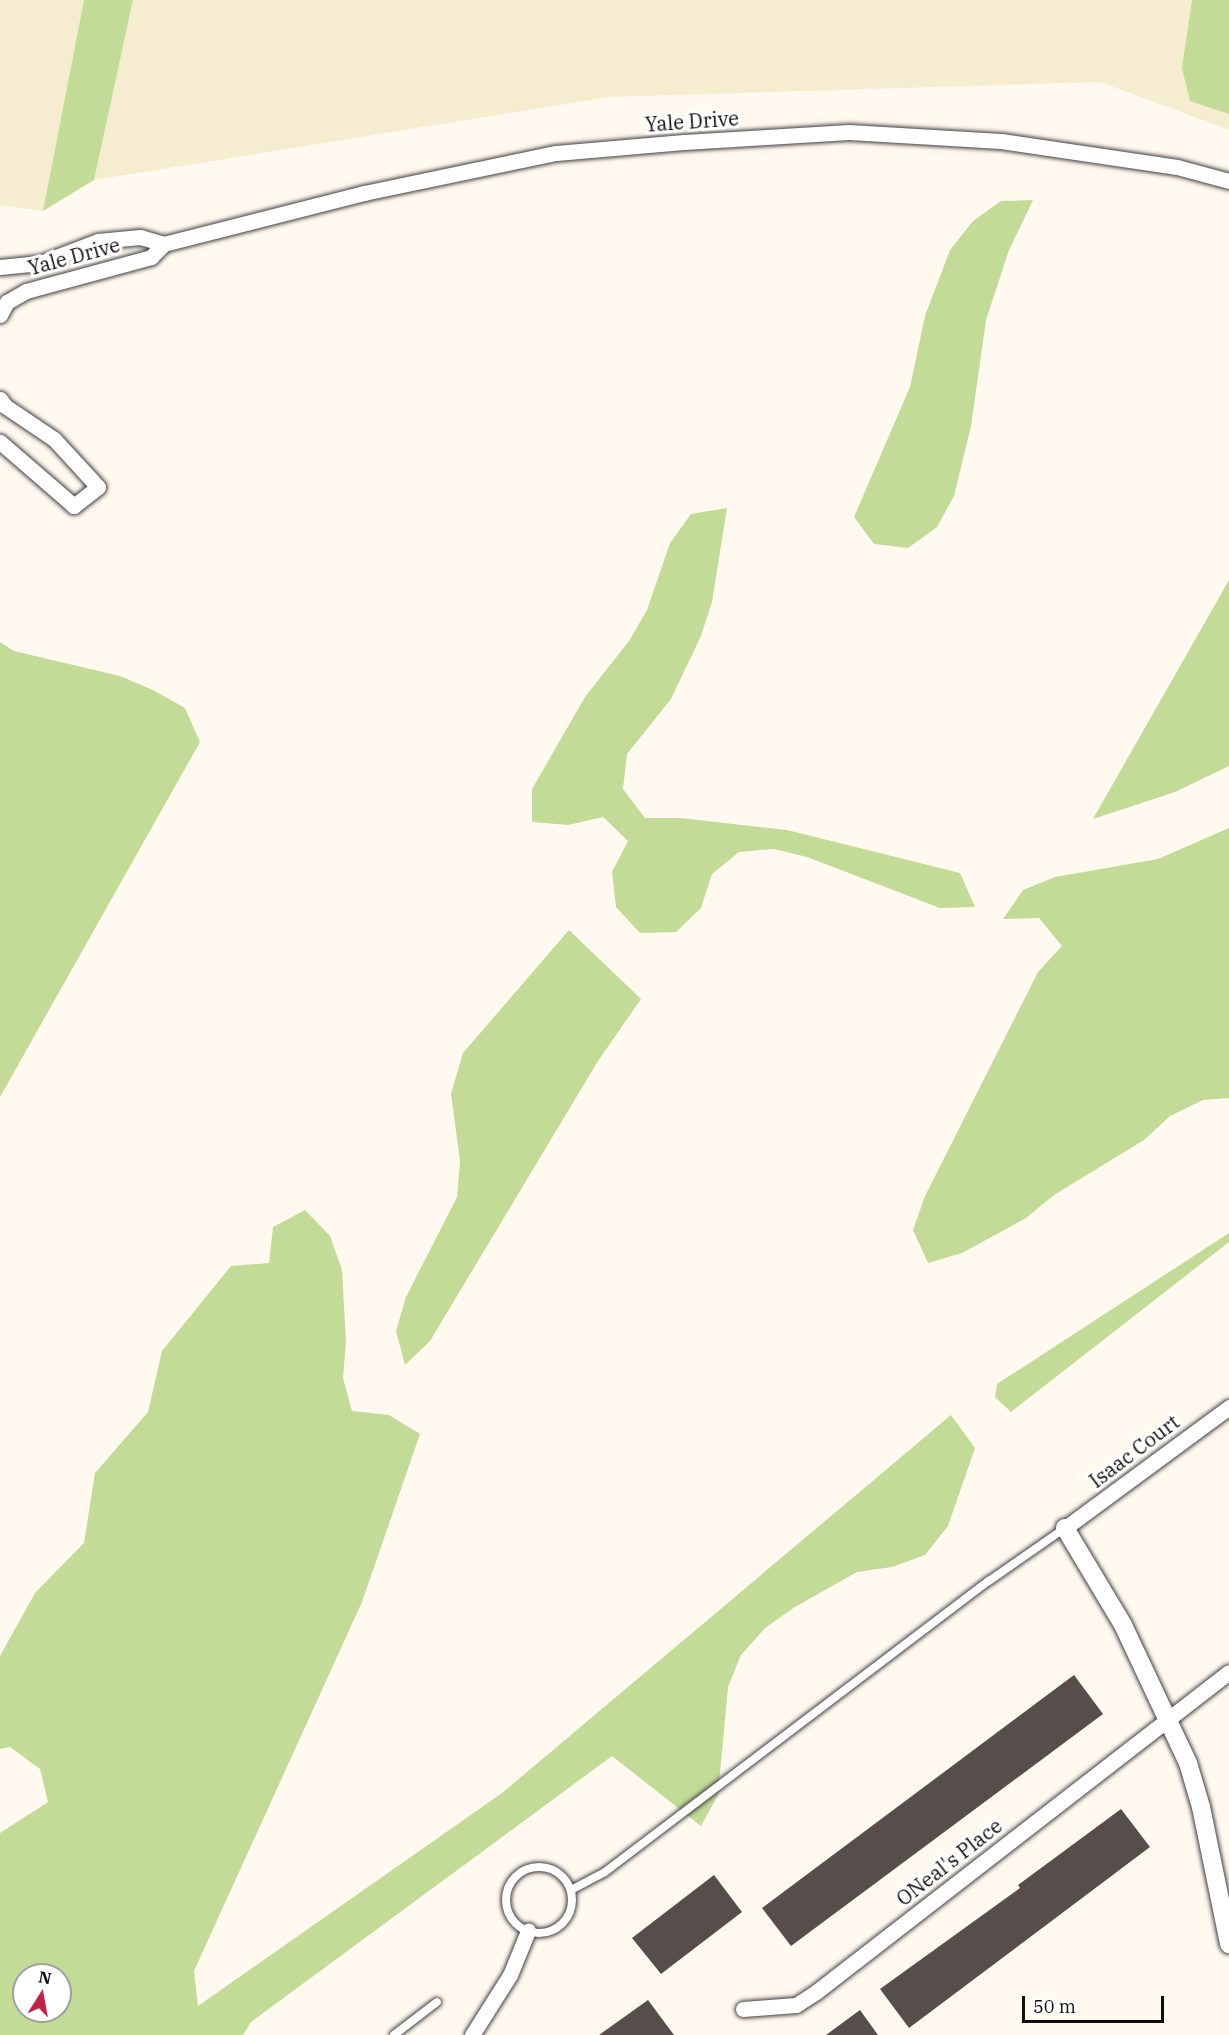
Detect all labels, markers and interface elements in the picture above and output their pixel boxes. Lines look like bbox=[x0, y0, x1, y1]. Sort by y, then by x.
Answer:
street label: Yale Drive bbox=[644, 106, 740, 136]
street label: Yale Drive bbox=[25, 232, 123, 280]
street label: Isaac Court bbox=[1084, 1410, 1184, 1492]
street label: ONeal's Place bbox=[892, 1813, 1006, 1911]
north arrow bbox=[12, 1963, 72, 2023]
text: N bbox=[37, 1966, 53, 1988]
scale bar bbox=[1025, 1984, 1168, 2022]
text: 50 m bbox=[1033, 1995, 1076, 2018]

